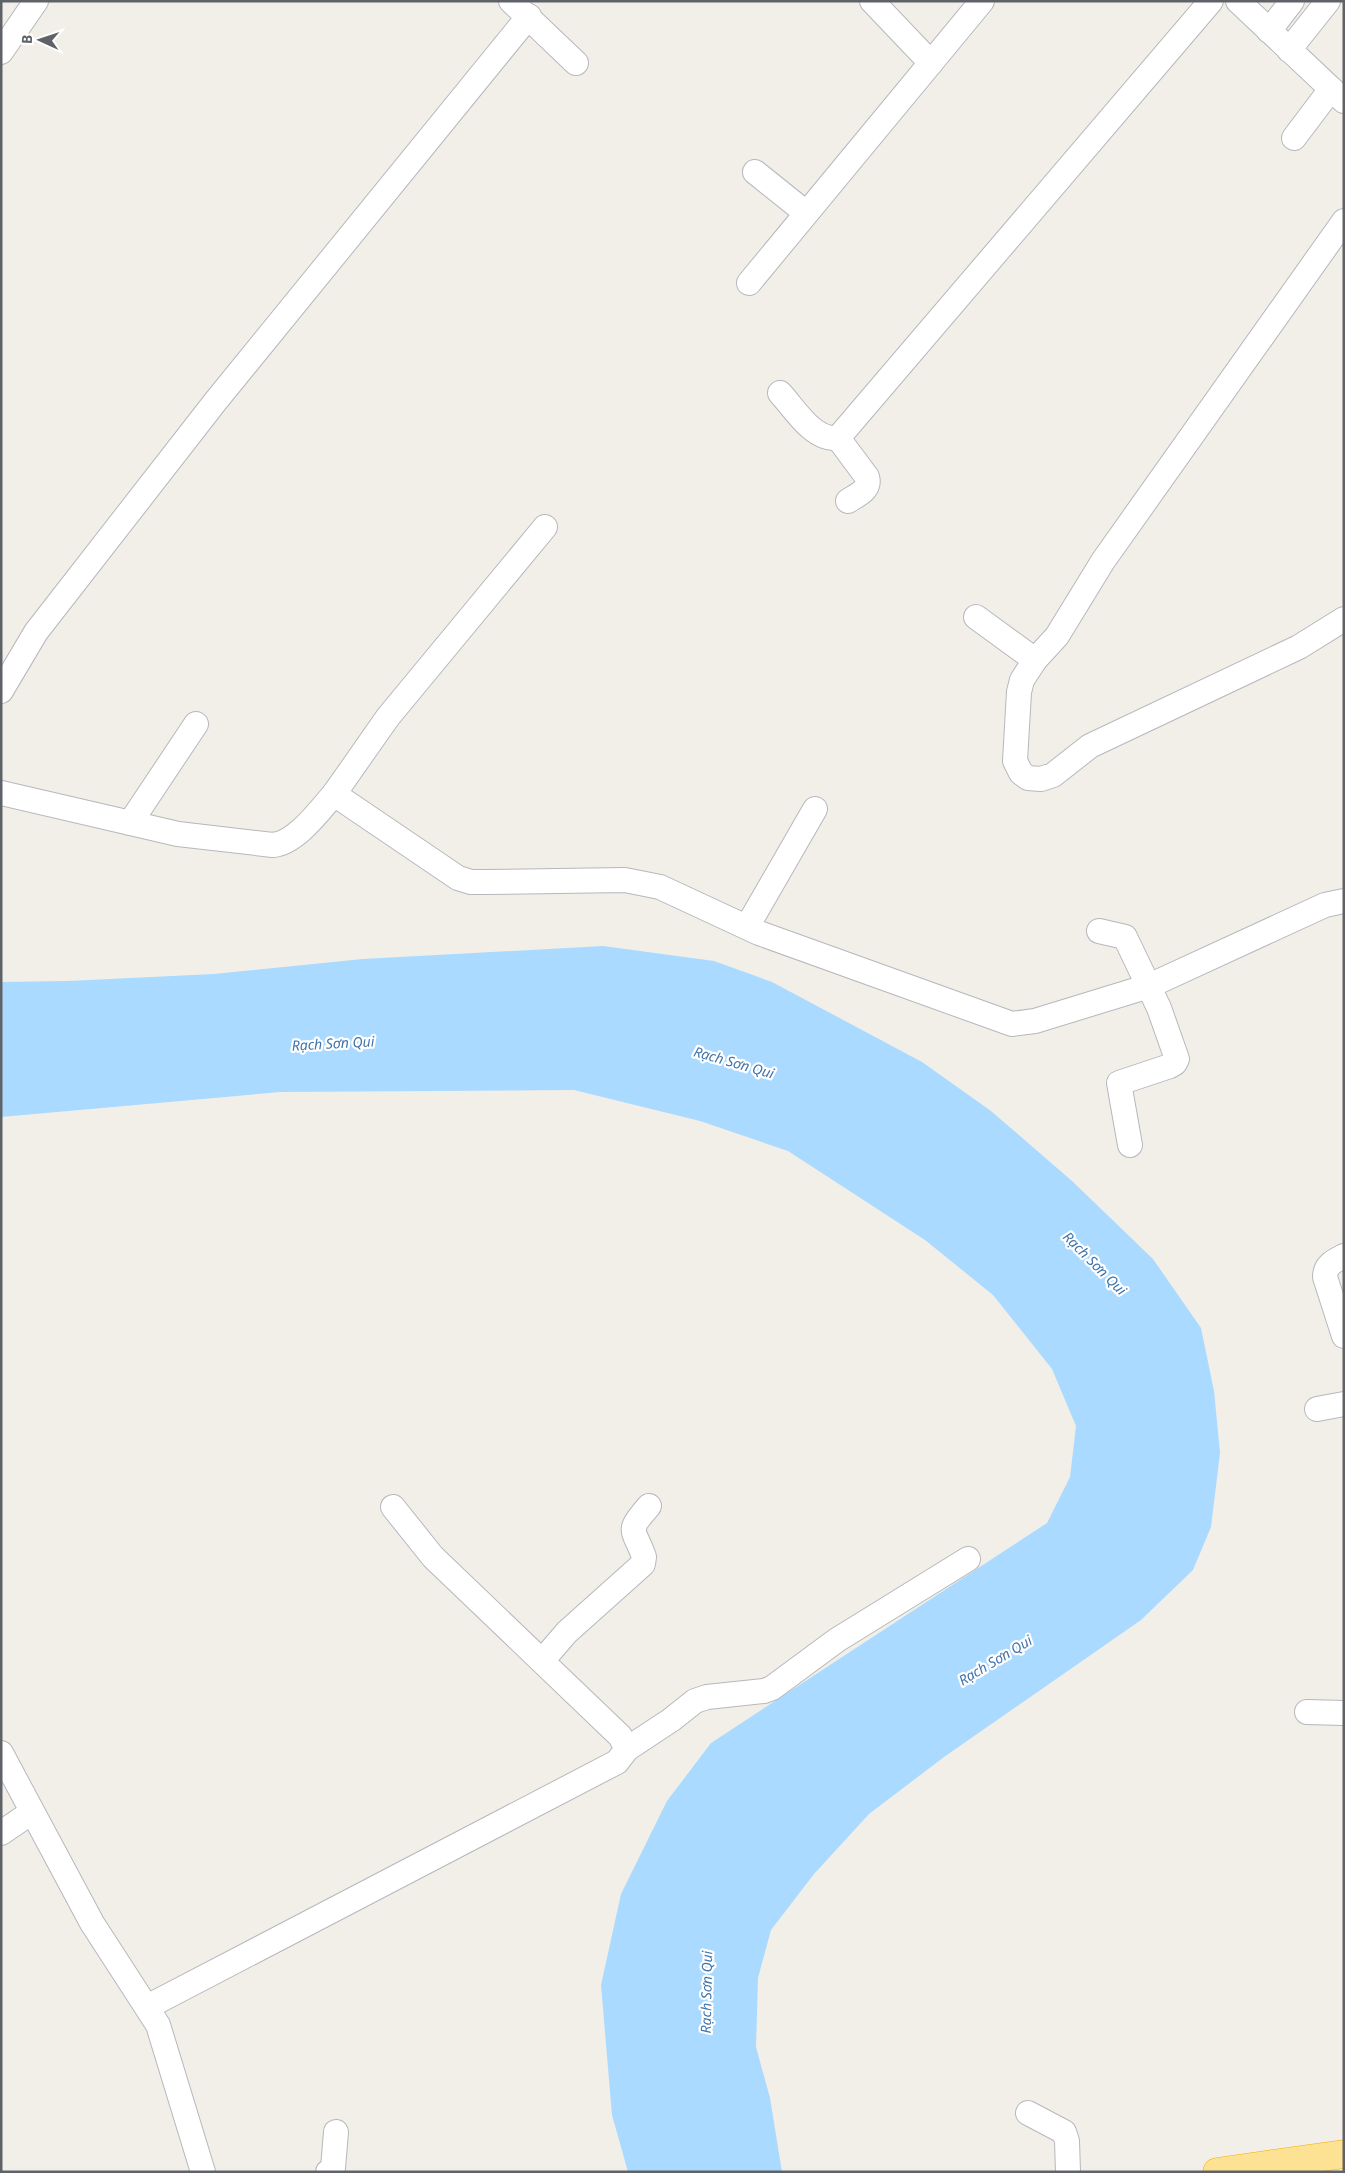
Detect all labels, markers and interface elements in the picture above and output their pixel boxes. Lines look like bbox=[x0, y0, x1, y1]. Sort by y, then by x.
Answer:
north arrow bbox=[15, 15, 65, 65]
text: B bbox=[17, 34, 36, 44]
water label: Rạch Sơn Qui bbox=[291, 1031, 375, 1055]
water label: Rạch Sơn Qui bbox=[692, 1041, 777, 1083]
water label: Rạch Sơn Qui bbox=[1059, 1227, 1131, 1299]
water label: Rạch Sơn Qui bbox=[955, 1630, 1036, 1689]
water label: Rạch Sơn Qui bbox=[696, 1950, 716, 2033]

